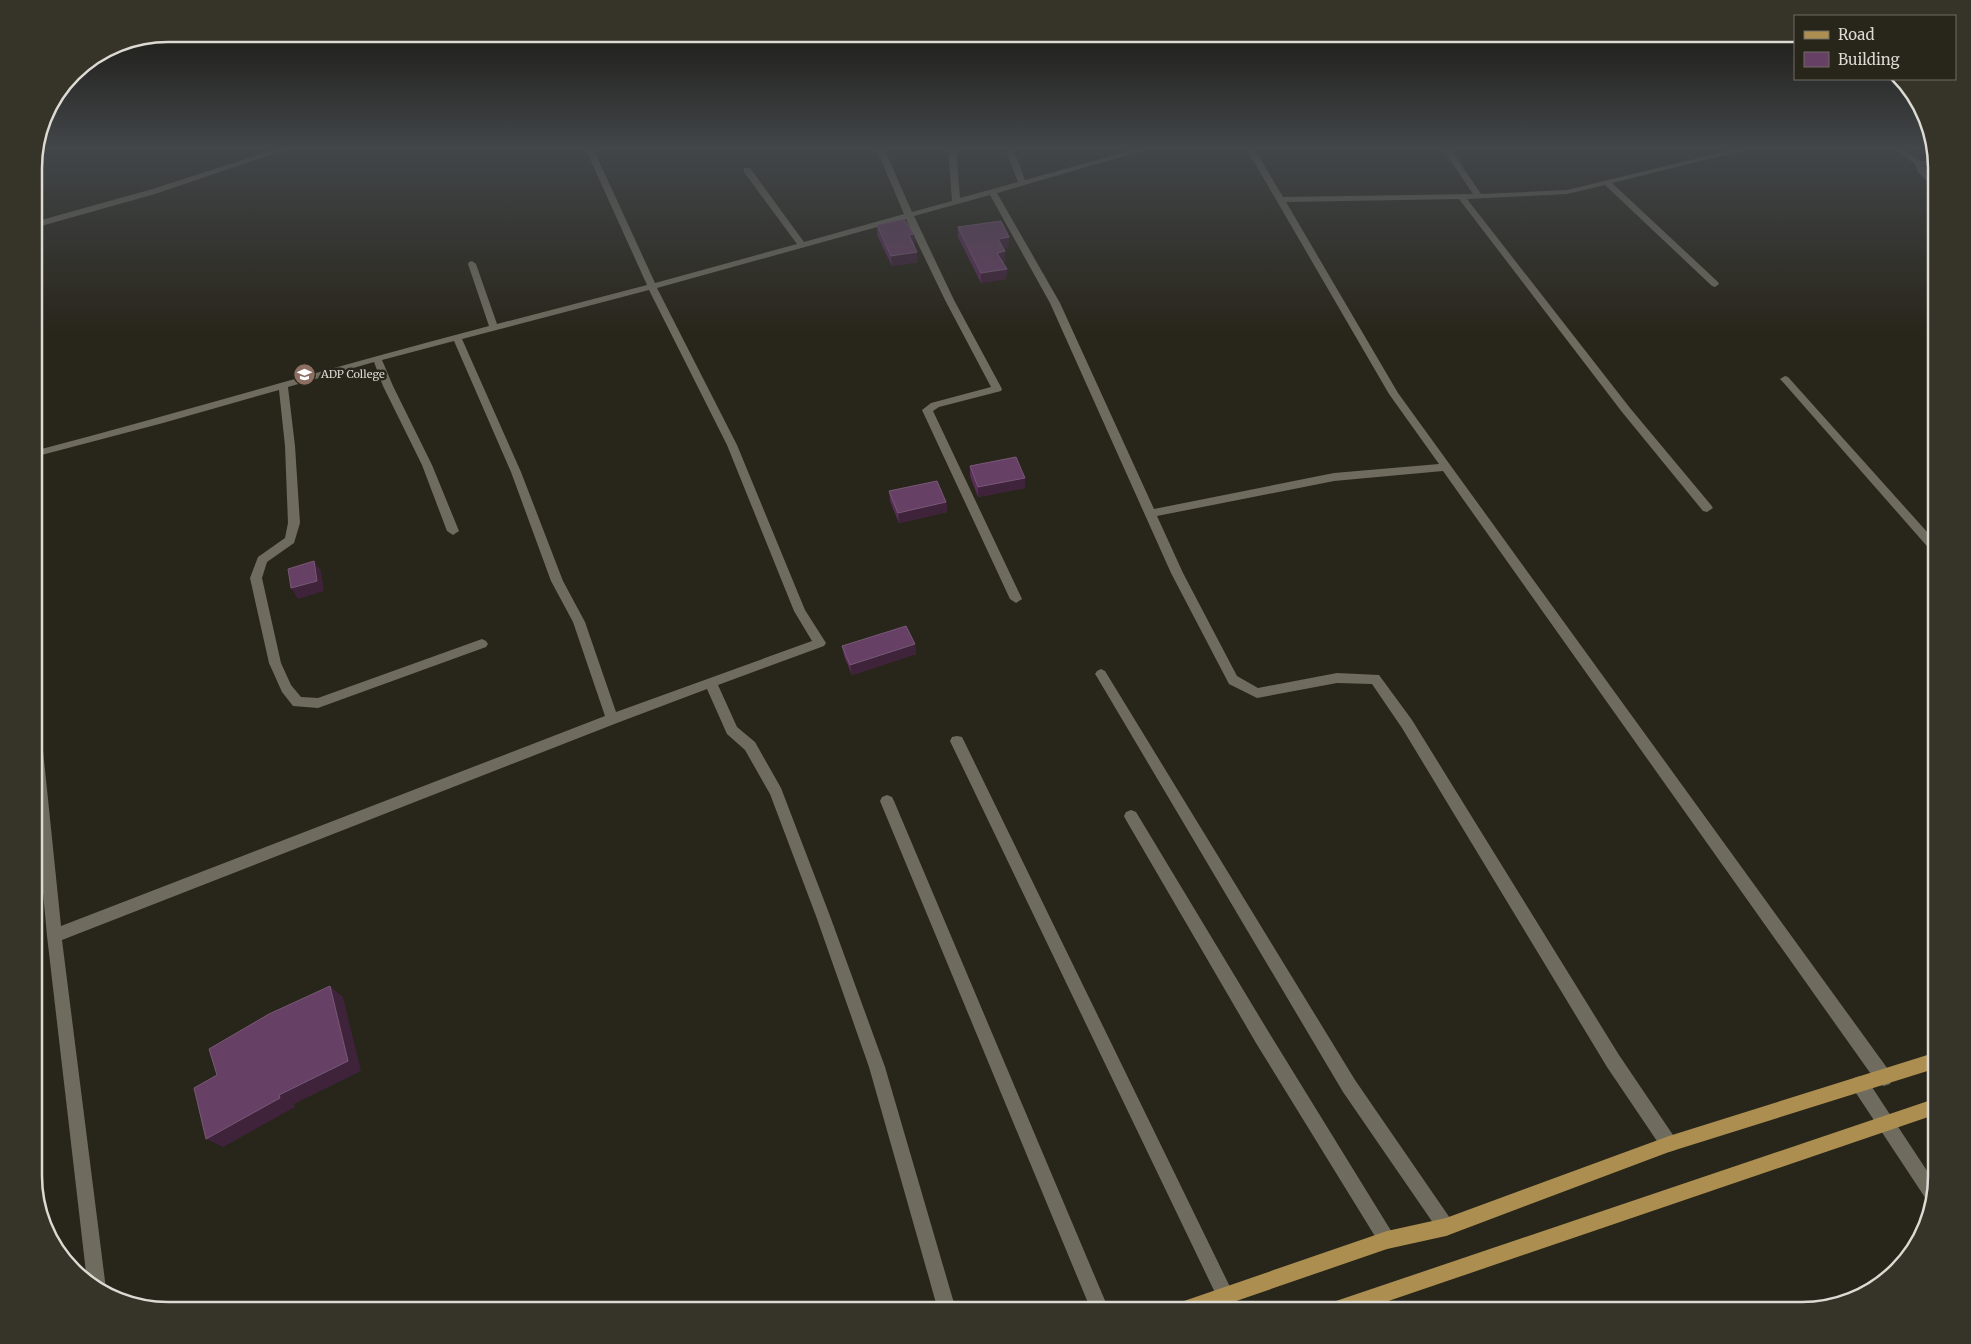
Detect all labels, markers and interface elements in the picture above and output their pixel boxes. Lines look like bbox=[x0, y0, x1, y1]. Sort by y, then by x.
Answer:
legend bbox=[1794, 15, 1956, 80]
text: Road bbox=[1838, 25, 1874, 44]
text: Building bbox=[1838, 50, 1900, 69]
school or university icon: ADP College bbox=[293, 362, 317, 386]
place label: ADP College bbox=[320, 367, 385, 381]

